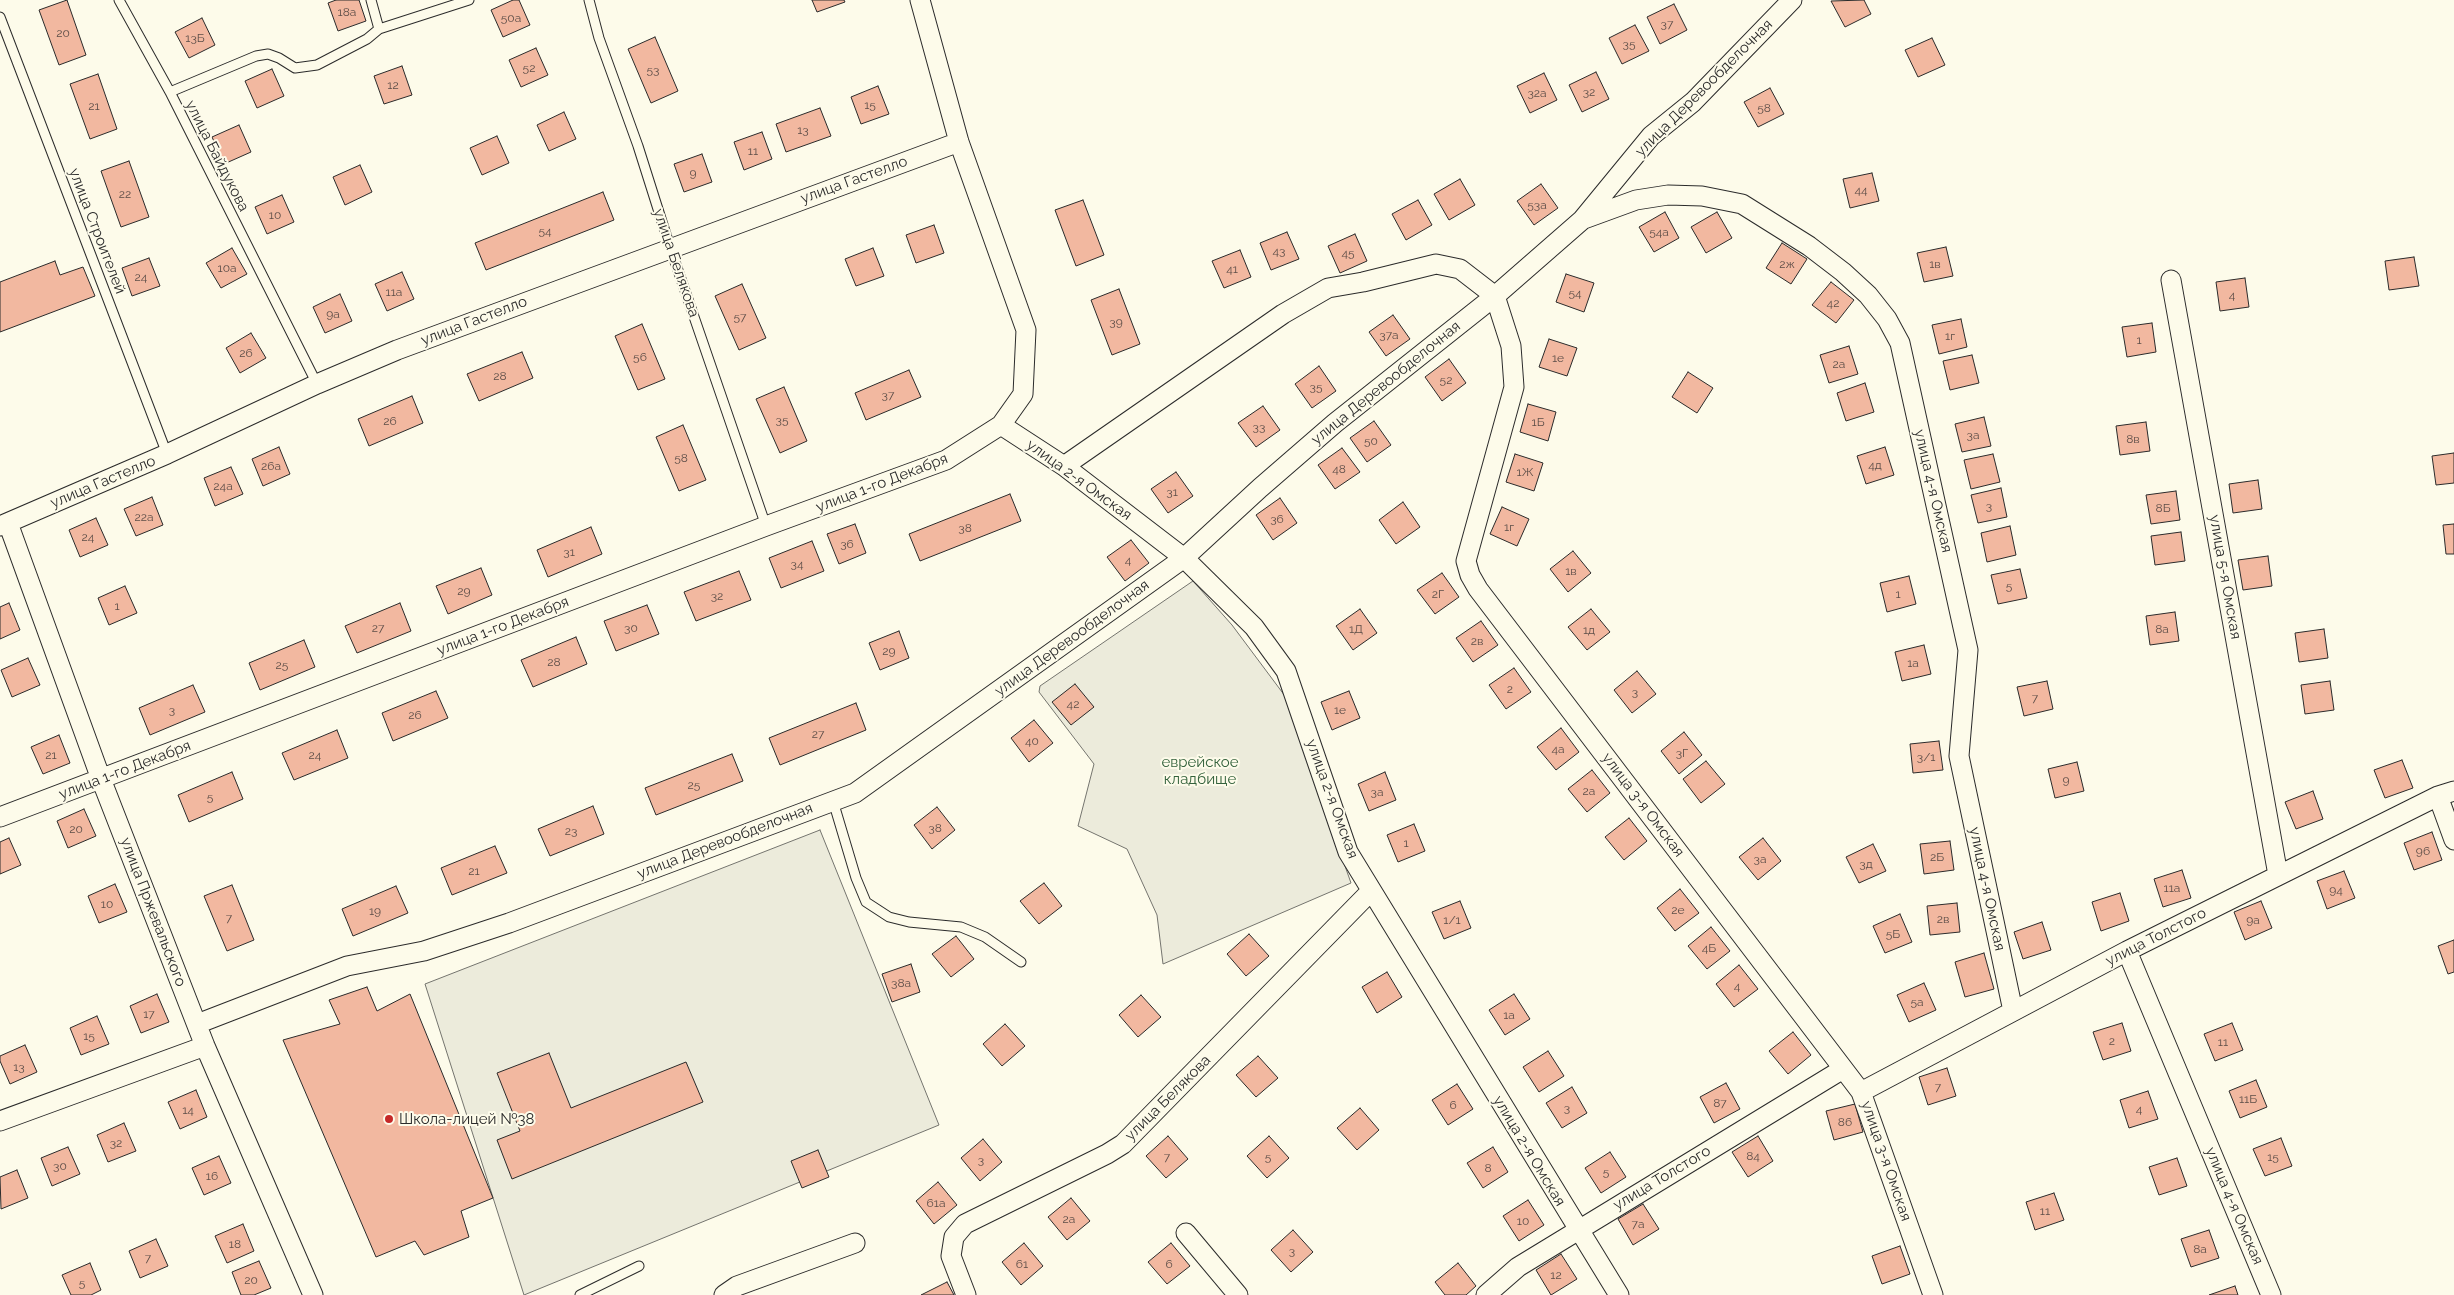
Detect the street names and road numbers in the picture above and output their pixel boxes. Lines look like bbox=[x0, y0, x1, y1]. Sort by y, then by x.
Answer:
street label: улица Деревообделочная bbox=[1632, 16, 1776, 160]
street label: улица Байдукова bbox=[181, 97, 253, 215]
street label: улица Гастелло bbox=[798, 152, 910, 208]
street label: улица Строителей bbox=[65, 166, 129, 296]
street label: улица Белякова bbox=[649, 206, 703, 320]
street label: улица Гастелло bbox=[418, 292, 530, 350]
street label: улица Деревообделочная bbox=[1308, 317, 1464, 449]
street label: улица 4-я Омская bbox=[1910, 428, 1956, 554]
street label: улица 2-я Омская bbox=[1023, 436, 1135, 524]
street label: улица 1-го Декабря bbox=[814, 450, 950, 516]
street label: улица Гастелло bbox=[48, 452, 158, 512]
street label: улица 5-я Омская bbox=[2205, 513, 2245, 641]
street label: улица Деревообделочная bbox=[991, 576, 1153, 700]
street label: улица 1-го Декабря bbox=[435, 593, 571, 659]
street label: улица 1-го Декабря bbox=[57, 737, 193, 803]
street label: улица 2-я Омская bbox=[1302, 737, 1362, 861]
street label: улица 3-я Омская bbox=[1598, 749, 1688, 861]
street label: улица Деревообделочная bbox=[635, 799, 815, 883]
street label: улица 4-я Омская bbox=[1965, 826, 2009, 952]
street label: улица Пржевальского bbox=[116, 835, 190, 989]
street label: улица Толстого bbox=[2103, 904, 2209, 970]
street label: улица Белякова bbox=[1121, 1051, 1215, 1145]
street label: улица 2-я Омская bbox=[1489, 1093, 1569, 1209]
street label: улица 3-я Омская bbox=[1857, 1099, 1915, 1223]
street label: улица Толстого bbox=[1610, 1142, 1714, 1214]
street label: улица 4-я Омская bbox=[2201, 1144, 2267, 1268]

